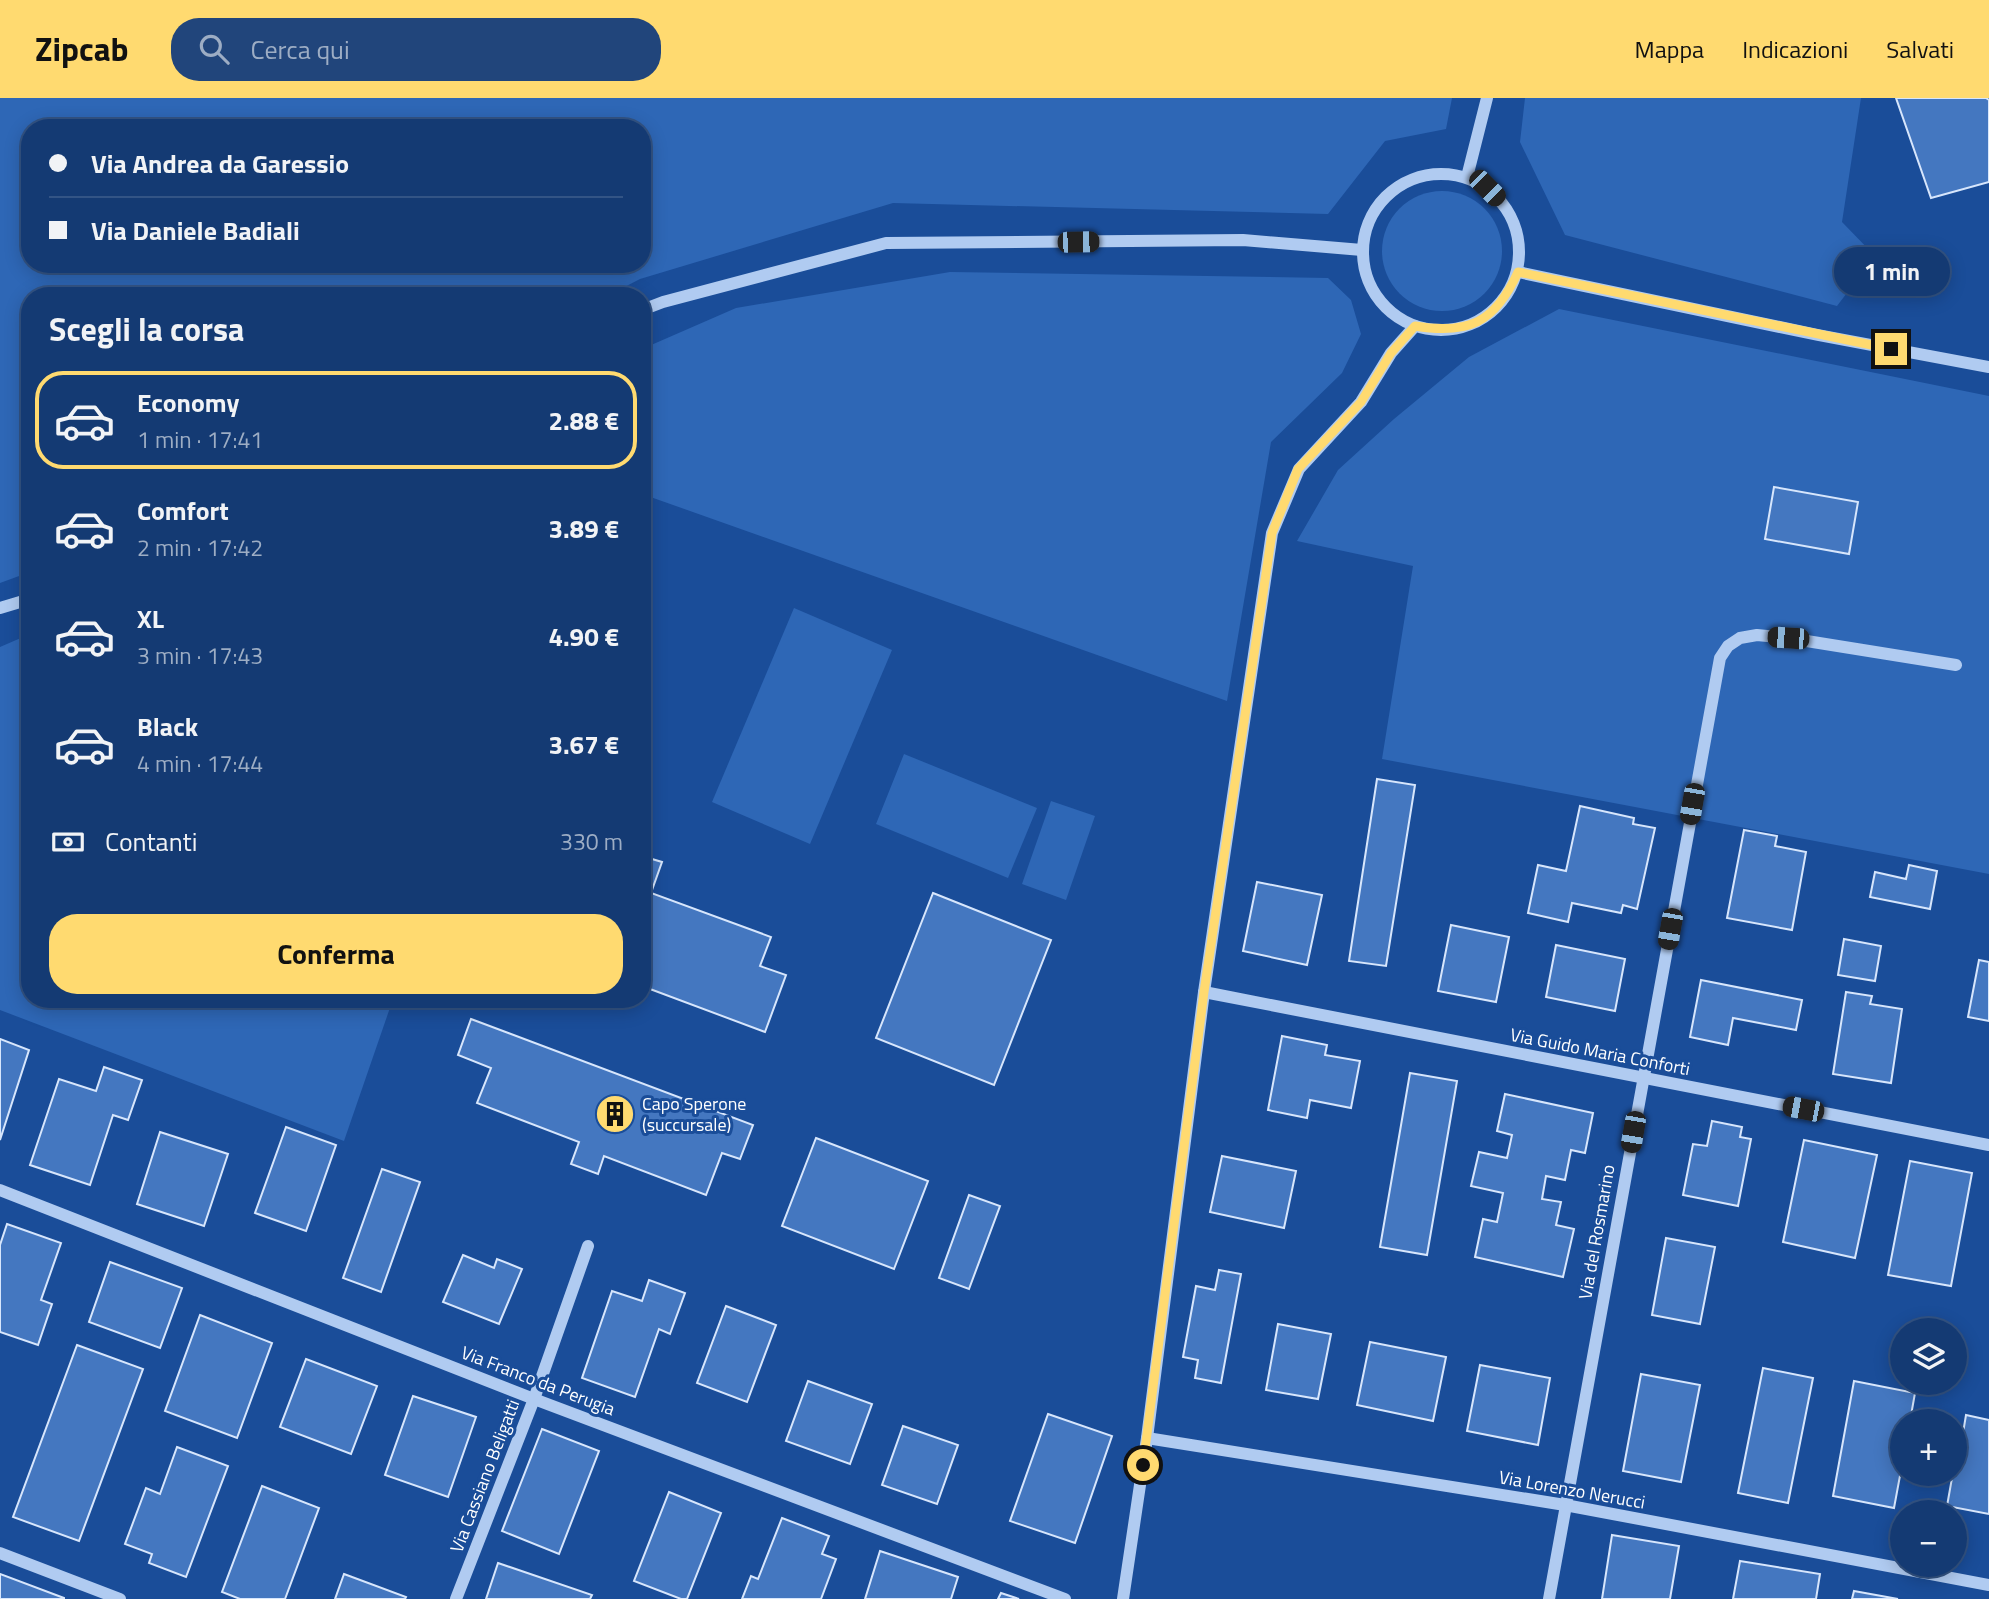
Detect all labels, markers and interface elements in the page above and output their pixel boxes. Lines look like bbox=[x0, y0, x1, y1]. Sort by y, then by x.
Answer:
search box bbox=[171, 18, 661, 81]
text: Zipcab bbox=[35, 24, 129, 74]
icon: search bbox=[195, 30, 233, 68]
text: Cerca qui bbox=[251, 30, 350, 69]
text: Mappa bbox=[1635, 31, 1704, 67]
text: Indicazioni bbox=[1742, 31, 1848, 67]
text: Salvati bbox=[1886, 31, 1954, 67]
text: Via Andrea da Garessio bbox=[91, 144, 349, 183]
car bbox=[1465, 166, 1510, 210]
text: Via Daniele Badiali bbox=[91, 211, 300, 250]
car bbox=[1057, 231, 1100, 253]
callout: 1 min bbox=[1833, 247, 1949, 296]
text: 1 min bbox=[1864, 254, 1920, 289]
text: Scegli la corsa bbox=[49, 305, 244, 353]
route end bbox=[1875, 333, 1907, 365]
text: Economy bbox=[137, 383, 239, 422]
icon: car bbox=[53, 389, 116, 452]
text: 2.88 € bbox=[548, 401, 619, 440]
text: 1 min · 17:41 bbox=[137, 422, 263, 457]
text: Comfort bbox=[137, 491, 229, 530]
icon: car bbox=[53, 497, 116, 560]
text: 3.89 € bbox=[548, 509, 619, 548]
text: 2 min · 17:42 bbox=[137, 530, 263, 565]
text: XL bbox=[137, 599, 164, 638]
icon: car bbox=[53, 605, 116, 668]
text: 4.90 € bbox=[548, 617, 619, 656]
car bbox=[1767, 626, 1810, 650]
text: 3 min · 17:43 bbox=[137, 638, 263, 673]
text: Black bbox=[137, 707, 198, 746]
icon: car bbox=[53, 713, 116, 776]
text: 3.67 € bbox=[548, 725, 619, 764]
text: 4 min · 17:44 bbox=[137, 746, 263, 781]
car bbox=[1679, 781, 1706, 827]
text: Contanti bbox=[105, 822, 197, 861]
icon: cash bbox=[49, 823, 87, 861]
text: 330 m bbox=[560, 824, 623, 859]
car bbox=[1657, 906, 1684, 952]
button: Conferma bbox=[49, 914, 623, 994]
street label: Via Guido Maria Conforti bbox=[1508, 1021, 1692, 1082]
place label: Capo Sperone (succursale) bbox=[642, 1090, 746, 1138]
building icon: Capo Sperone (succursale) bbox=[594, 1093, 636, 1135]
car bbox=[1781, 1095, 1826, 1123]
car bbox=[1620, 1109, 1647, 1155]
street label: Via del Rosmarino bbox=[1571, 1162, 1622, 1301]
map controls bbox=[1890, 1318, 1967, 1577]
button: layers bbox=[1890, 1318, 1967, 1395]
street label: Via Franco da Perugia bbox=[457, 1339, 619, 1422]
street label: Via Cassiano Beligatti bbox=[443, 1395, 526, 1556]
button: + bbox=[1890, 1409, 1967, 1486]
route start bbox=[1127, 1449, 1159, 1481]
street label: Via Lorenzo Nerucci bbox=[1497, 1463, 1647, 1516]
button: − bbox=[1890, 1500, 1967, 1577]

